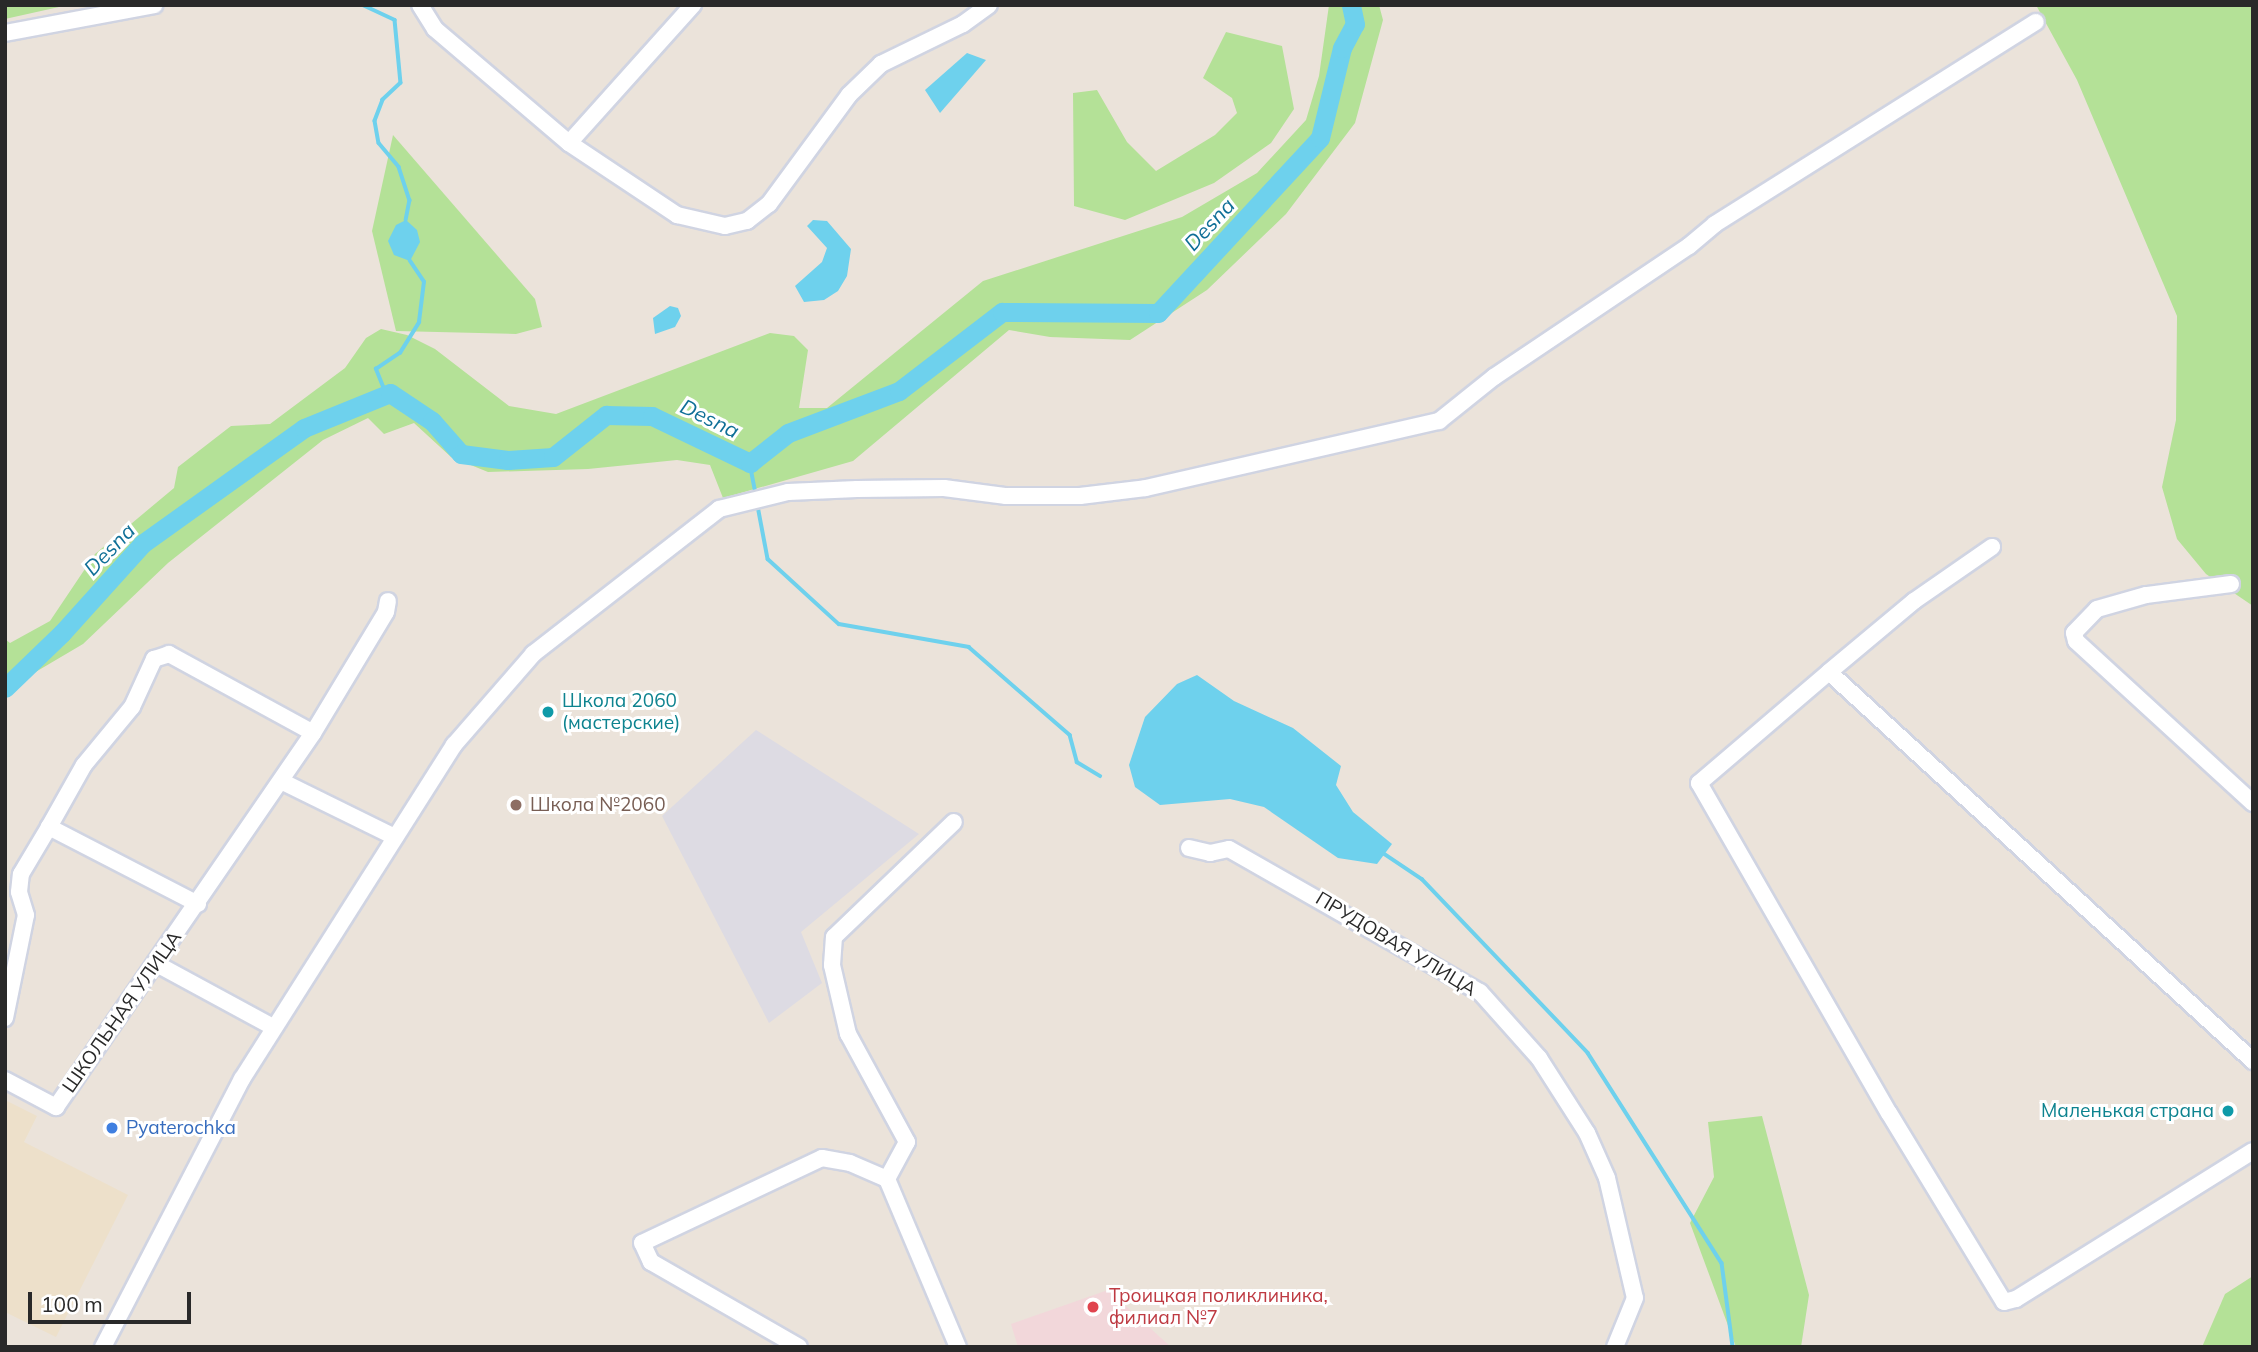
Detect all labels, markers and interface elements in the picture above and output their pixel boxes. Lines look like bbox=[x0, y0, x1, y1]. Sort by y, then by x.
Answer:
water label: Desna bbox=[1178, 193, 1240, 255]
water label: Desna bbox=[676, 393, 744, 443]
water label: Desna bbox=[78, 518, 140, 580]
place label: Школа 2060 (мастерские) bbox=[562, 690, 680, 734]
marker: Школа 2060 (мастерские) bbox=[540, 704, 556, 720]
place label: Школа №2060 bbox=[530, 794, 666, 816]
marker: Школа №2060 bbox=[508, 797, 524, 813]
street label: ПРУДОВАЯ УЛИЦА bbox=[1311, 887, 1481, 1001]
street label: ШКОЛЬНАЯ УЛИЦА bbox=[58, 927, 186, 1097]
place label: Маленькая страна bbox=[2041, 1100, 2214, 1122]
marker: Маленькая страна bbox=[2220, 1103, 2236, 1119]
place label: Pyaterochka bbox=[126, 1117, 236, 1139]
marker: Pyaterochka bbox=[104, 1120, 120, 1136]
scale bar bbox=[32, 1278, 194, 1322]
place label: Троицкая поликлиника, филиал №7 bbox=[1109, 1285, 1328, 1329]
text: 100 m bbox=[41, 1291, 103, 1317]
marker: Троицкая поликлиника, филиал №7 bbox=[1083, 1297, 1103, 1317]

